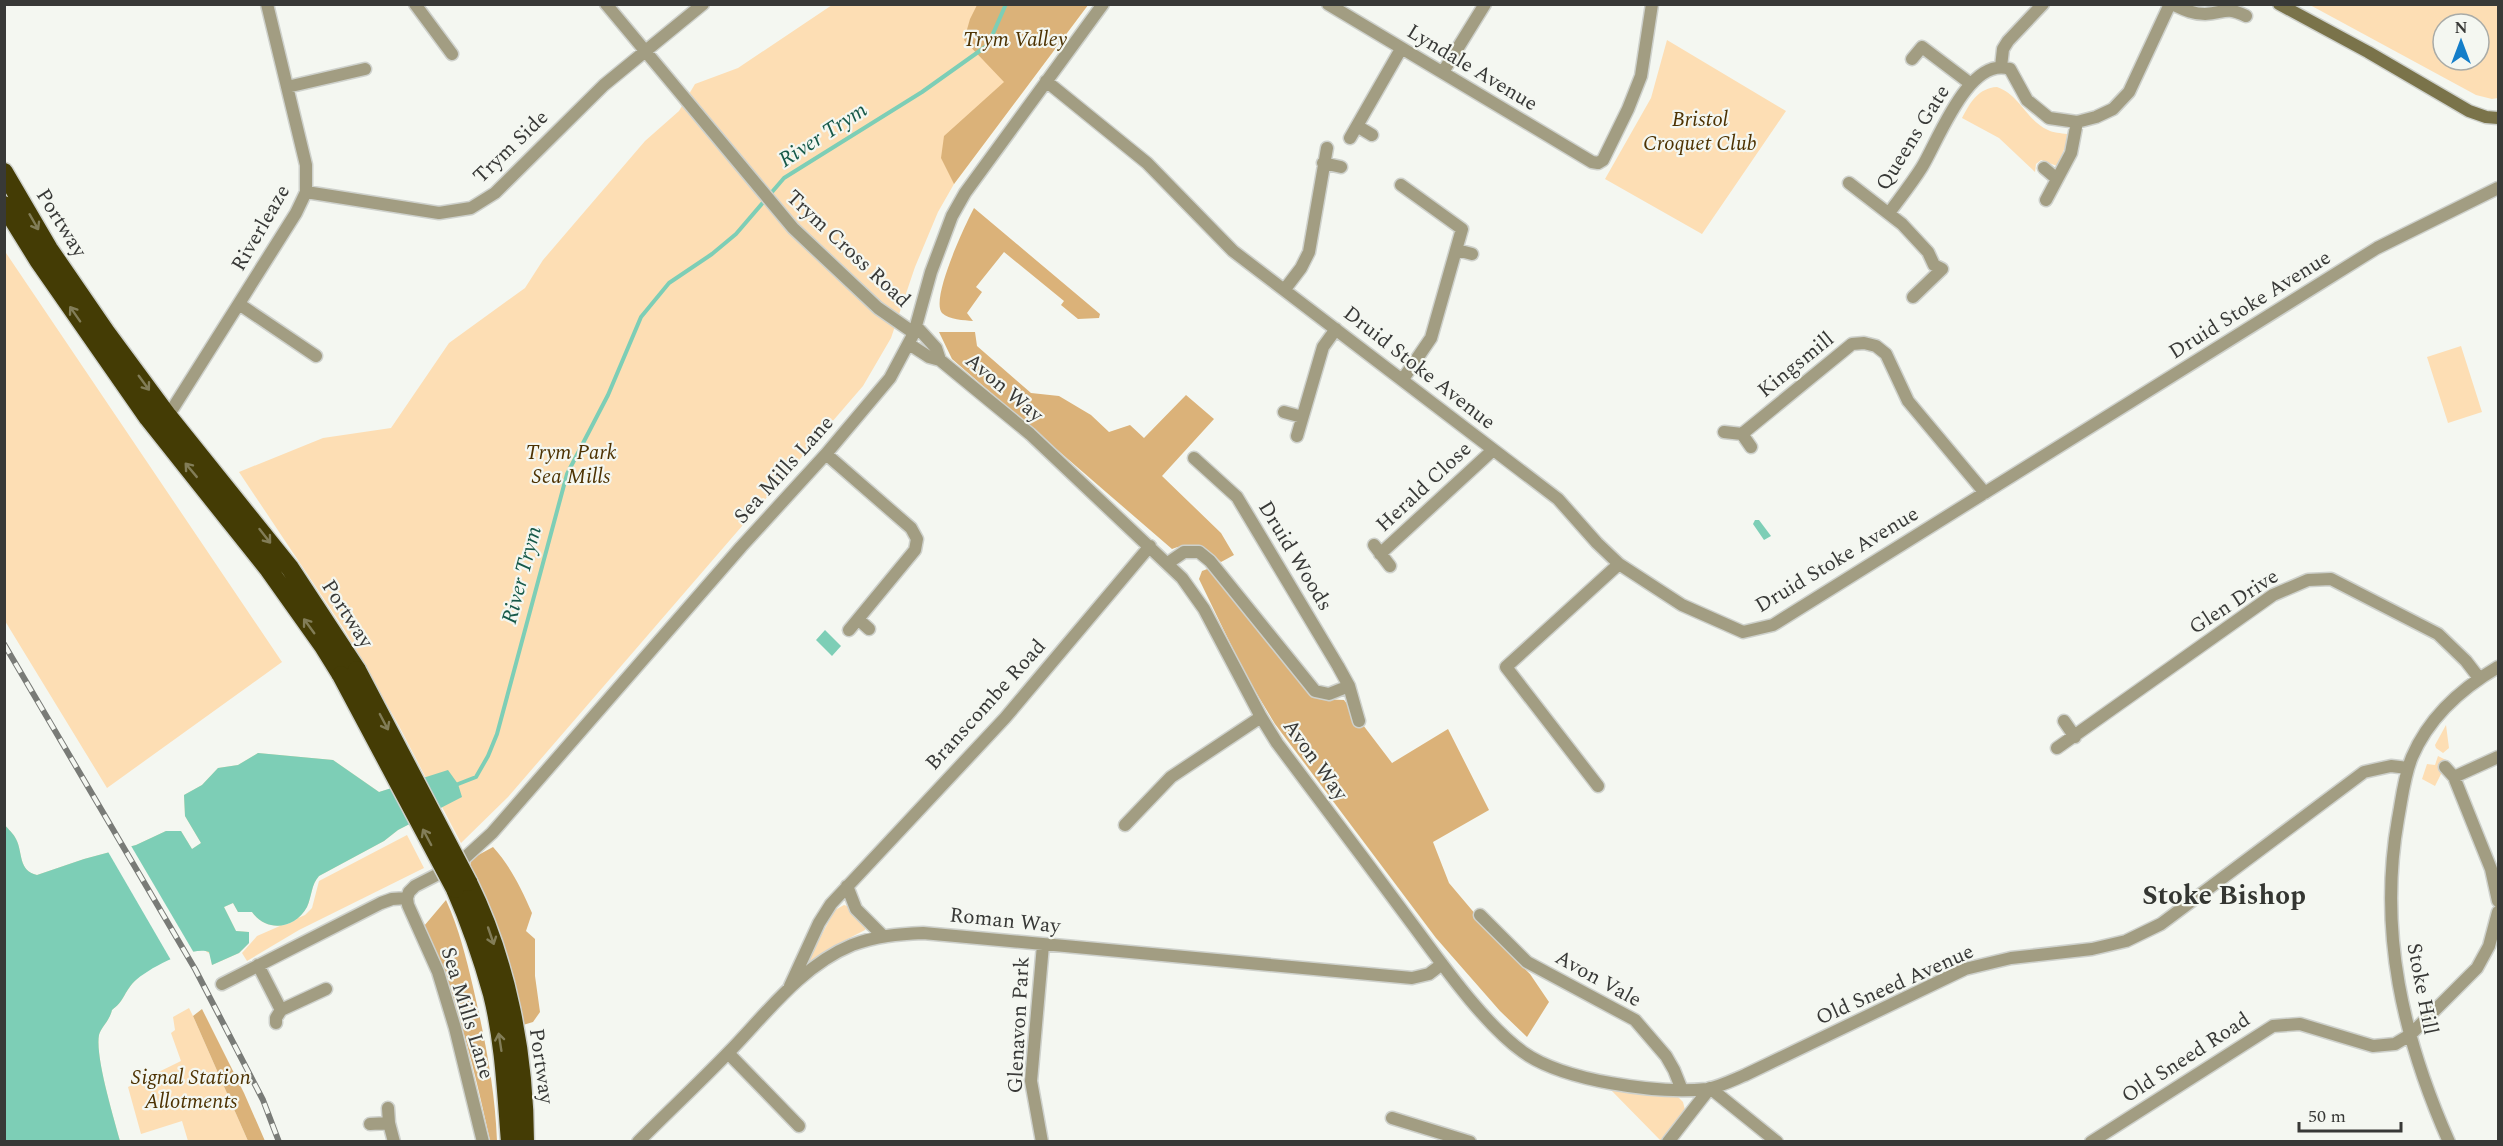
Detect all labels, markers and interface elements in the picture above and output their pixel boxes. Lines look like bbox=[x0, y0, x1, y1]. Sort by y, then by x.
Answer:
north arrow bbox=[2431, 12, 2491, 72]
street label: Lyndale Avenue bbox=[1400, 16, 1544, 120]
text: N bbox=[2454, 16, 2468, 40]
park label: Trym Valley bbox=[963, 24, 1068, 56]
street label: Queens Gate bbox=[1868, 79, 1958, 197]
water label: River Trym bbox=[772, 94, 874, 176]
street label: Trym Side bbox=[466, 103, 556, 191]
park label: Bristol Croquet Club bbox=[1643, 104, 1757, 160]
street label: Riverleaze bbox=[223, 179, 299, 277]
street label: Portway bbox=[27, 182, 95, 265]
street label: Trym Cross Road bbox=[778, 182, 918, 316]
one-way arrow bbox=[28, 213, 40, 230]
street label: Druid Stoke Avenue bbox=[2163, 242, 2337, 368]
street label: Druid Stoke Avenue bbox=[1336, 298, 1502, 438]
one-way arrow bbox=[69, 306, 81, 322]
street label: Kingsmill bbox=[1751, 324, 1841, 406]
street label: Avon Way bbox=[958, 345, 1051, 431]
one-way arrow bbox=[137, 375, 150, 391]
street label: Sea Mills Lane bbox=[726, 409, 842, 531]
street label: Herald Close bbox=[1369, 434, 1479, 540]
park label: Trym Park Sea Mills bbox=[526, 437, 617, 493]
one-way arrow bbox=[184, 463, 198, 478]
street label: Druid Woods bbox=[1249, 495, 1341, 617]
street label: Druid Stoke Avenue bbox=[1749, 498, 1925, 622]
water label: River Trym bbox=[493, 522, 551, 628]
one-way arrow bbox=[258, 528, 271, 544]
street label: Glen Drive bbox=[2183, 561, 2285, 643]
street label: Portway bbox=[313, 573, 382, 655]
one-way arrow bbox=[303, 618, 315, 634]
street label: Branscombe Road bbox=[918, 632, 1054, 778]
one-way arrow bbox=[379, 712, 390, 730]
street label: Avon Way bbox=[1274, 712, 1356, 808]
one-way arrow bbox=[421, 828, 433, 846]
district label: Stoke Bishop bbox=[2142, 875, 2306, 917]
street label: Roman Way bbox=[948, 899, 1063, 943]
one-way arrow bbox=[486, 926, 497, 945]
street label: Old Sneed Avenue bbox=[1811, 936, 1979, 1034]
street label: Stoke Hill bbox=[2397, 940, 2447, 1038]
street label: Avon Vale bbox=[1549, 942, 1647, 1016]
street label: Sea Mills Lane bbox=[432, 943, 502, 1083]
street label: Glenavon Park bbox=[999, 955, 1039, 1094]
street label: Old Sneed Road bbox=[2115, 1004, 2257, 1112]
street label: Portway bbox=[520, 1026, 562, 1107]
one-way arrow bbox=[494, 1032, 505, 1052]
park label: Signal Station Allotments bbox=[131, 1062, 251, 1118]
scale bar bbox=[2299, 1095, 2401, 1133]
text: 50 m bbox=[2308, 1103, 2346, 1130]

